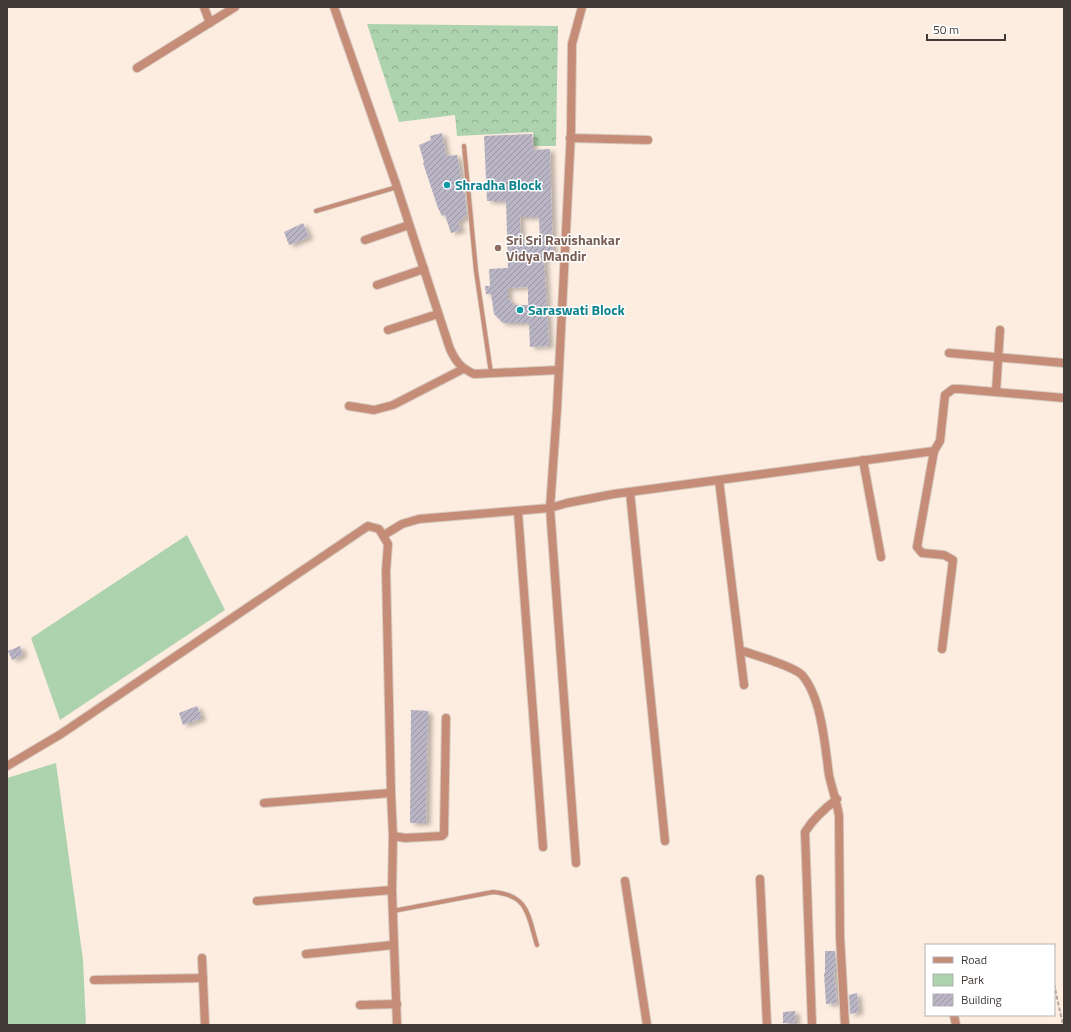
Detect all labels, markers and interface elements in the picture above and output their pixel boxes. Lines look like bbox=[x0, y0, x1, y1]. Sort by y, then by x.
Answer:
scale bar bbox=[927, 16, 1005, 42]
text: 50 m bbox=[933, 20, 959, 39]
place label: Shradha Block bbox=[455, 174, 542, 195]
marker: Shradha Block bbox=[442, 180, 452, 190]
place label: Sri Sri Ravishankar Vidya Mandir bbox=[506, 229, 620, 266]
marker: Sri Sri Ravishankar Vidya Mandir bbox=[493, 243, 503, 253]
place label: Saraswati Block bbox=[528, 299, 625, 320]
marker: Saraswati Block bbox=[515, 305, 525, 315]
legend bbox=[925, 944, 1055, 1016]
text: Road bbox=[961, 950, 987, 969]
text: Park bbox=[961, 970, 984, 989]
text: Building bbox=[961, 990, 1002, 1009]

